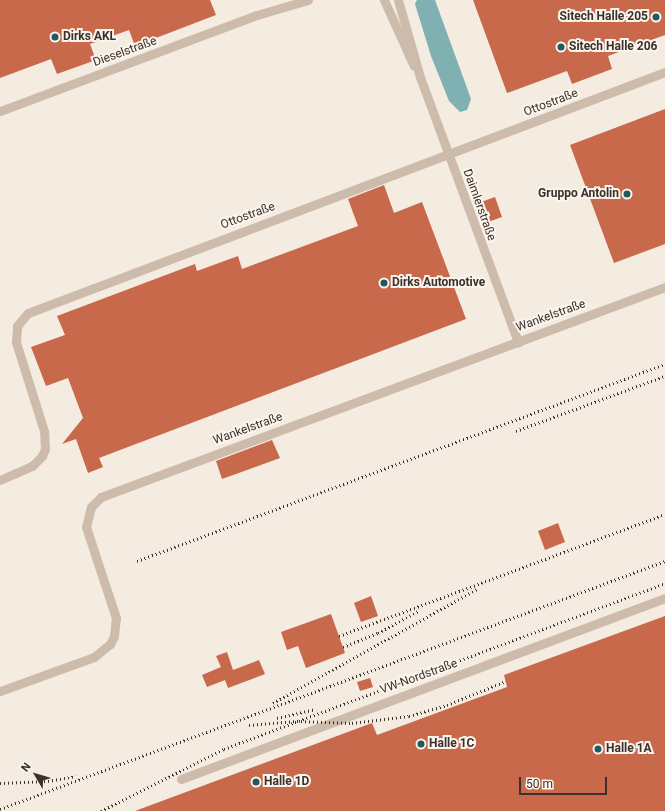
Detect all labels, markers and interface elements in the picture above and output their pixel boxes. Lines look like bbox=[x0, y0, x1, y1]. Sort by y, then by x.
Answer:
place label: Sitech Halle 205 bbox=[560, 10, 648, 24]
marker: Sitech Halle 205 bbox=[651, 12, 661, 22]
place label: Dirks AKL bbox=[63, 30, 116, 44]
marker: Dirks AKL bbox=[50, 32, 60, 42]
street label: Dieselstraße bbox=[91, 34, 159, 70]
place label: Sitech Halle 206 bbox=[569, 40, 657, 54]
marker: Sitech Halle 206 bbox=[556, 42, 566, 52]
street label: Ottostraße bbox=[522, 86, 580, 120]
street label: Daimlerstraße bbox=[459, 167, 499, 243]
place label: Gruppo Antolin bbox=[538, 187, 619, 201]
marker: Gruppo Antolin bbox=[622, 189, 632, 199]
street label: Ottostraße bbox=[219, 200, 277, 232]
place label: Dirks Automotive bbox=[392, 276, 485, 290]
marker: Dirks Automotive bbox=[379, 278, 389, 288]
street label: Wankelstraße bbox=[514, 297, 588, 335]
street label: Wankelstraße bbox=[211, 410, 285, 448]
street label: VW-Nordstraße bbox=[378, 656, 460, 698]
place label: Halle 1C bbox=[429, 737, 474, 751]
marker: Halle 1C bbox=[416, 739, 426, 749]
place label: Halle 1A bbox=[606, 742, 652, 756]
marker: Halle 1A bbox=[593, 744, 603, 754]
north arrow bbox=[16, 755, 56, 795]
text: N bbox=[19, 760, 34, 774]
scale bar bbox=[521, 769, 609, 795]
place label: Halle 1D bbox=[264, 775, 309, 789]
marker: Halle 1D bbox=[251, 777, 261, 787]
text: 50 m bbox=[526, 777, 553, 791]

